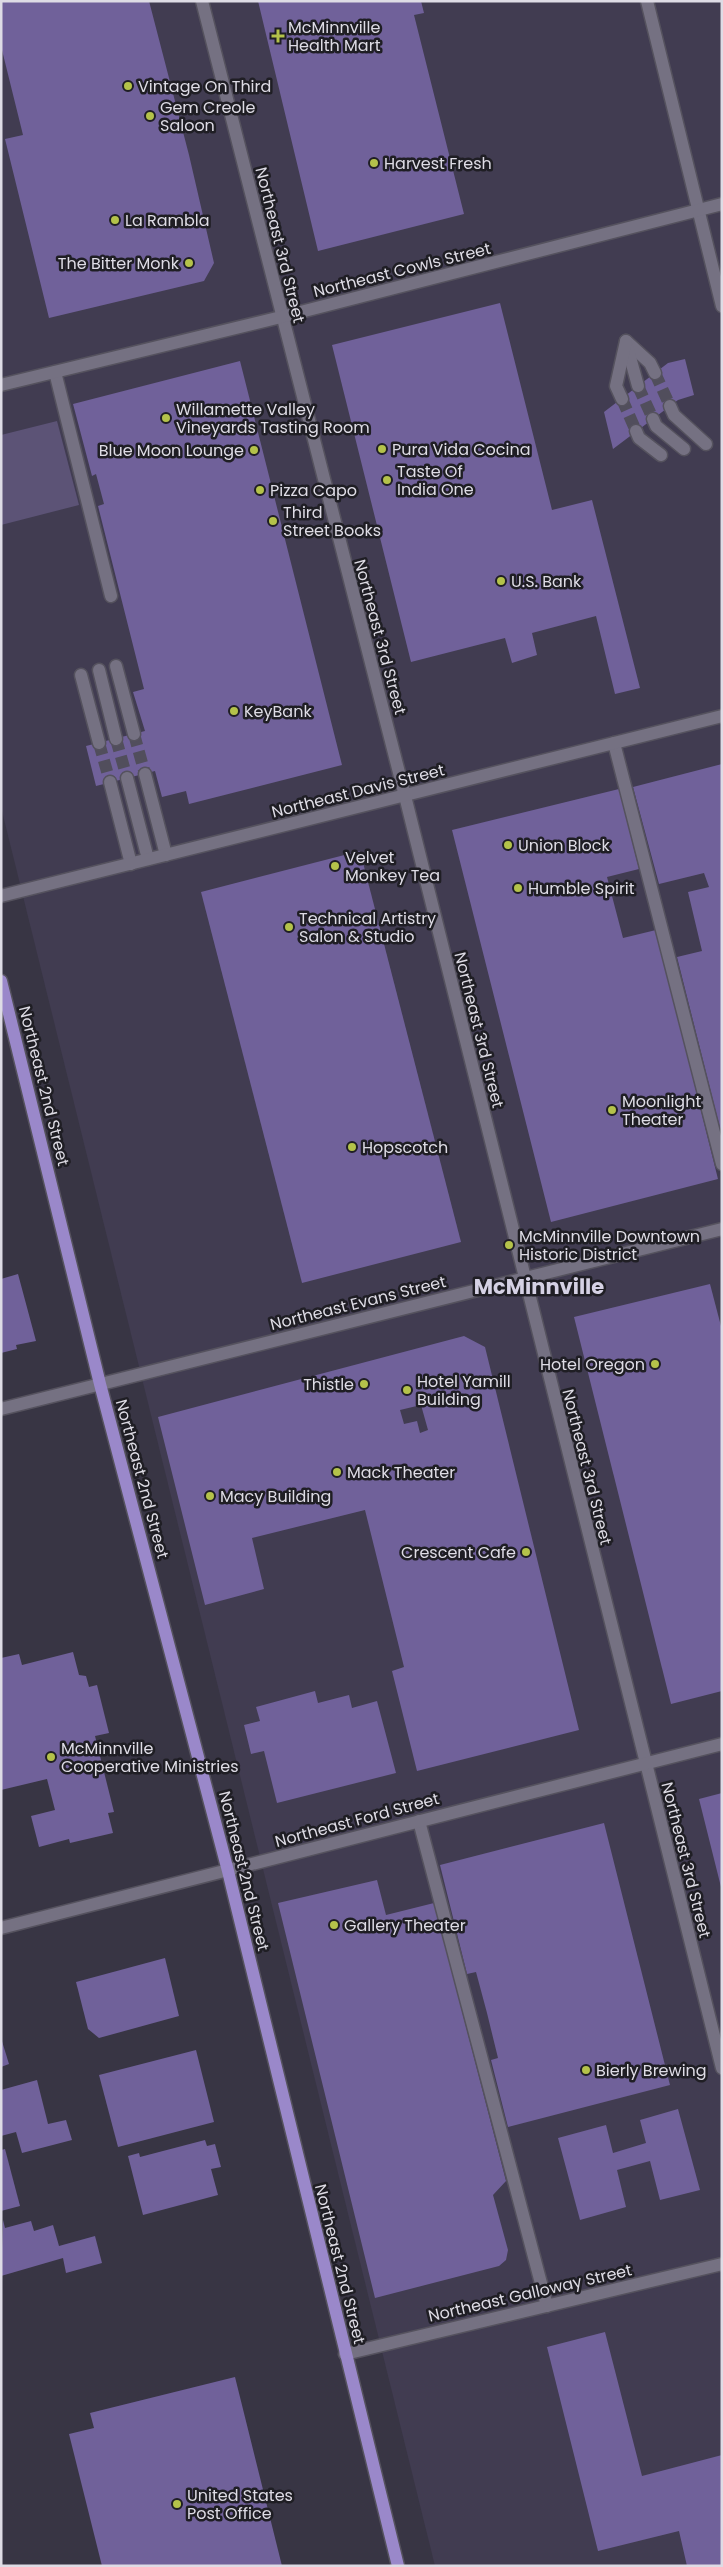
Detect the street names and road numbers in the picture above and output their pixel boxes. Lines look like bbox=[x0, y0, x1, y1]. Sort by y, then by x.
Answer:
street label: Northeast 3rd Street bbox=[249, 165, 311, 326]
street label: Northeast Cowls Street bbox=[311, 237, 493, 303]
street label: Northeast 3rd Street bbox=[348, 557, 412, 717]
street label: Northeast Davis Street bbox=[269, 758, 447, 824]
street label: Northeast 3rd Street bbox=[448, 950, 510, 1111]
street label: Northeast 2nd Street bbox=[13, 1004, 75, 1169]
street label: Northeast Evans Street bbox=[268, 1270, 448, 1336]
street label: Northeast 3rd Street bbox=[556, 1387, 618, 1548]
street label: Northeast 2nd Street bbox=[110, 1397, 174, 1561]
street label: Northeast 3rd Street bbox=[655, 1780, 717, 1941]
street label: Northeast Ford Street bbox=[272, 1787, 442, 1853]
street label: Northeast 2nd Street bbox=[213, 1789, 275, 1954]
street label: Northeast 2nd Street bbox=[309, 2182, 371, 2347]
street label: Northeast Galloway Street bbox=[426, 2258, 634, 2328]

